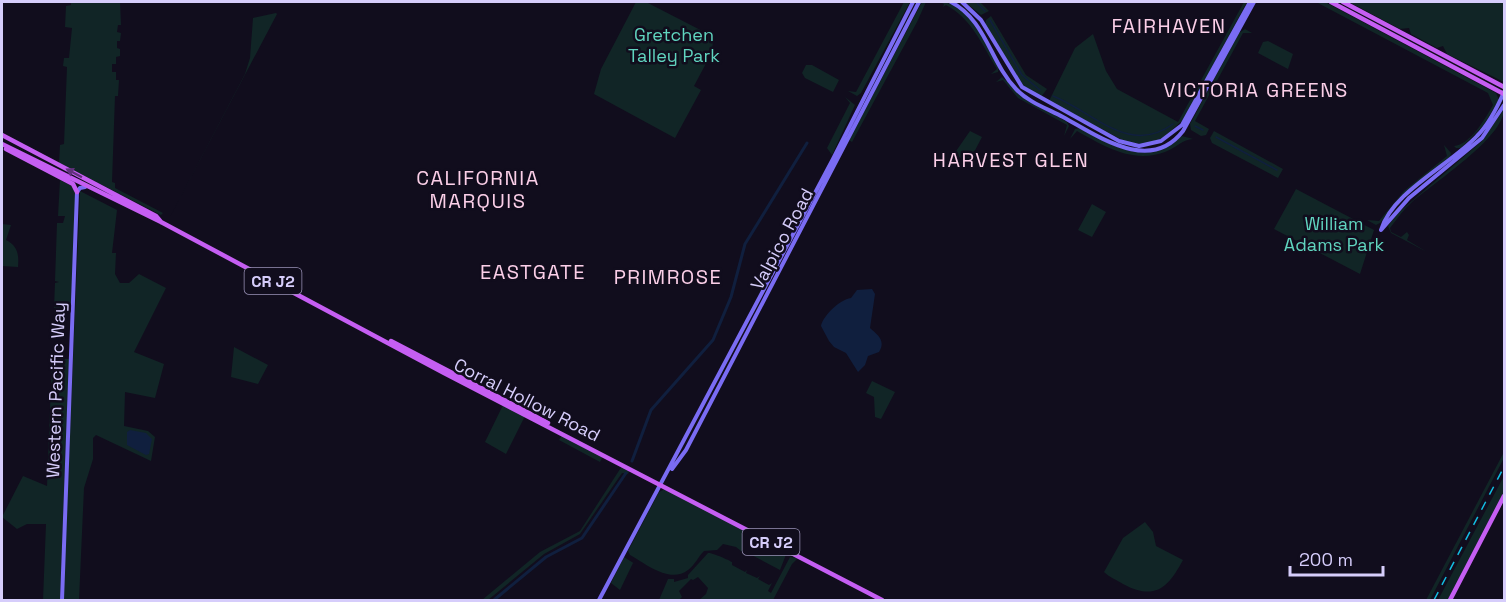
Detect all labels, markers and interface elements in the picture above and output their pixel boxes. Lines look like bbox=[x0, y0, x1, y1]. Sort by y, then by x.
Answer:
district label: FAIRHAVEN bbox=[1111, 13, 1227, 39]
park label: Gretchen Talley Park bbox=[628, 23, 720, 67]
district label: VICTORIA GREENS bbox=[1163, 77, 1349, 103]
district label: HARVEST GLEN bbox=[933, 147, 1089, 173]
district label: CALIFORNIA MARQUIS bbox=[416, 165, 540, 214]
one-way arrow bbox=[65, 168, 82, 178]
street label: Valpico Road bbox=[745, 184, 818, 294]
park label: William Adams Park bbox=[1284, 212, 1384, 256]
district label: EASTGATE bbox=[480, 259, 586, 285]
district label: PRIMROSE bbox=[614, 264, 722, 290]
road number: CR J2 bbox=[244, 268, 302, 294]
street label: Western Pacific Way bbox=[41, 301, 70, 478]
street label: Corral Hollow Road bbox=[450, 353, 604, 446]
road number: CR J2 bbox=[742, 529, 800, 555]
scale bar bbox=[1290, 539, 1383, 577]
text: 200 m bbox=[1299, 548, 1353, 571]

